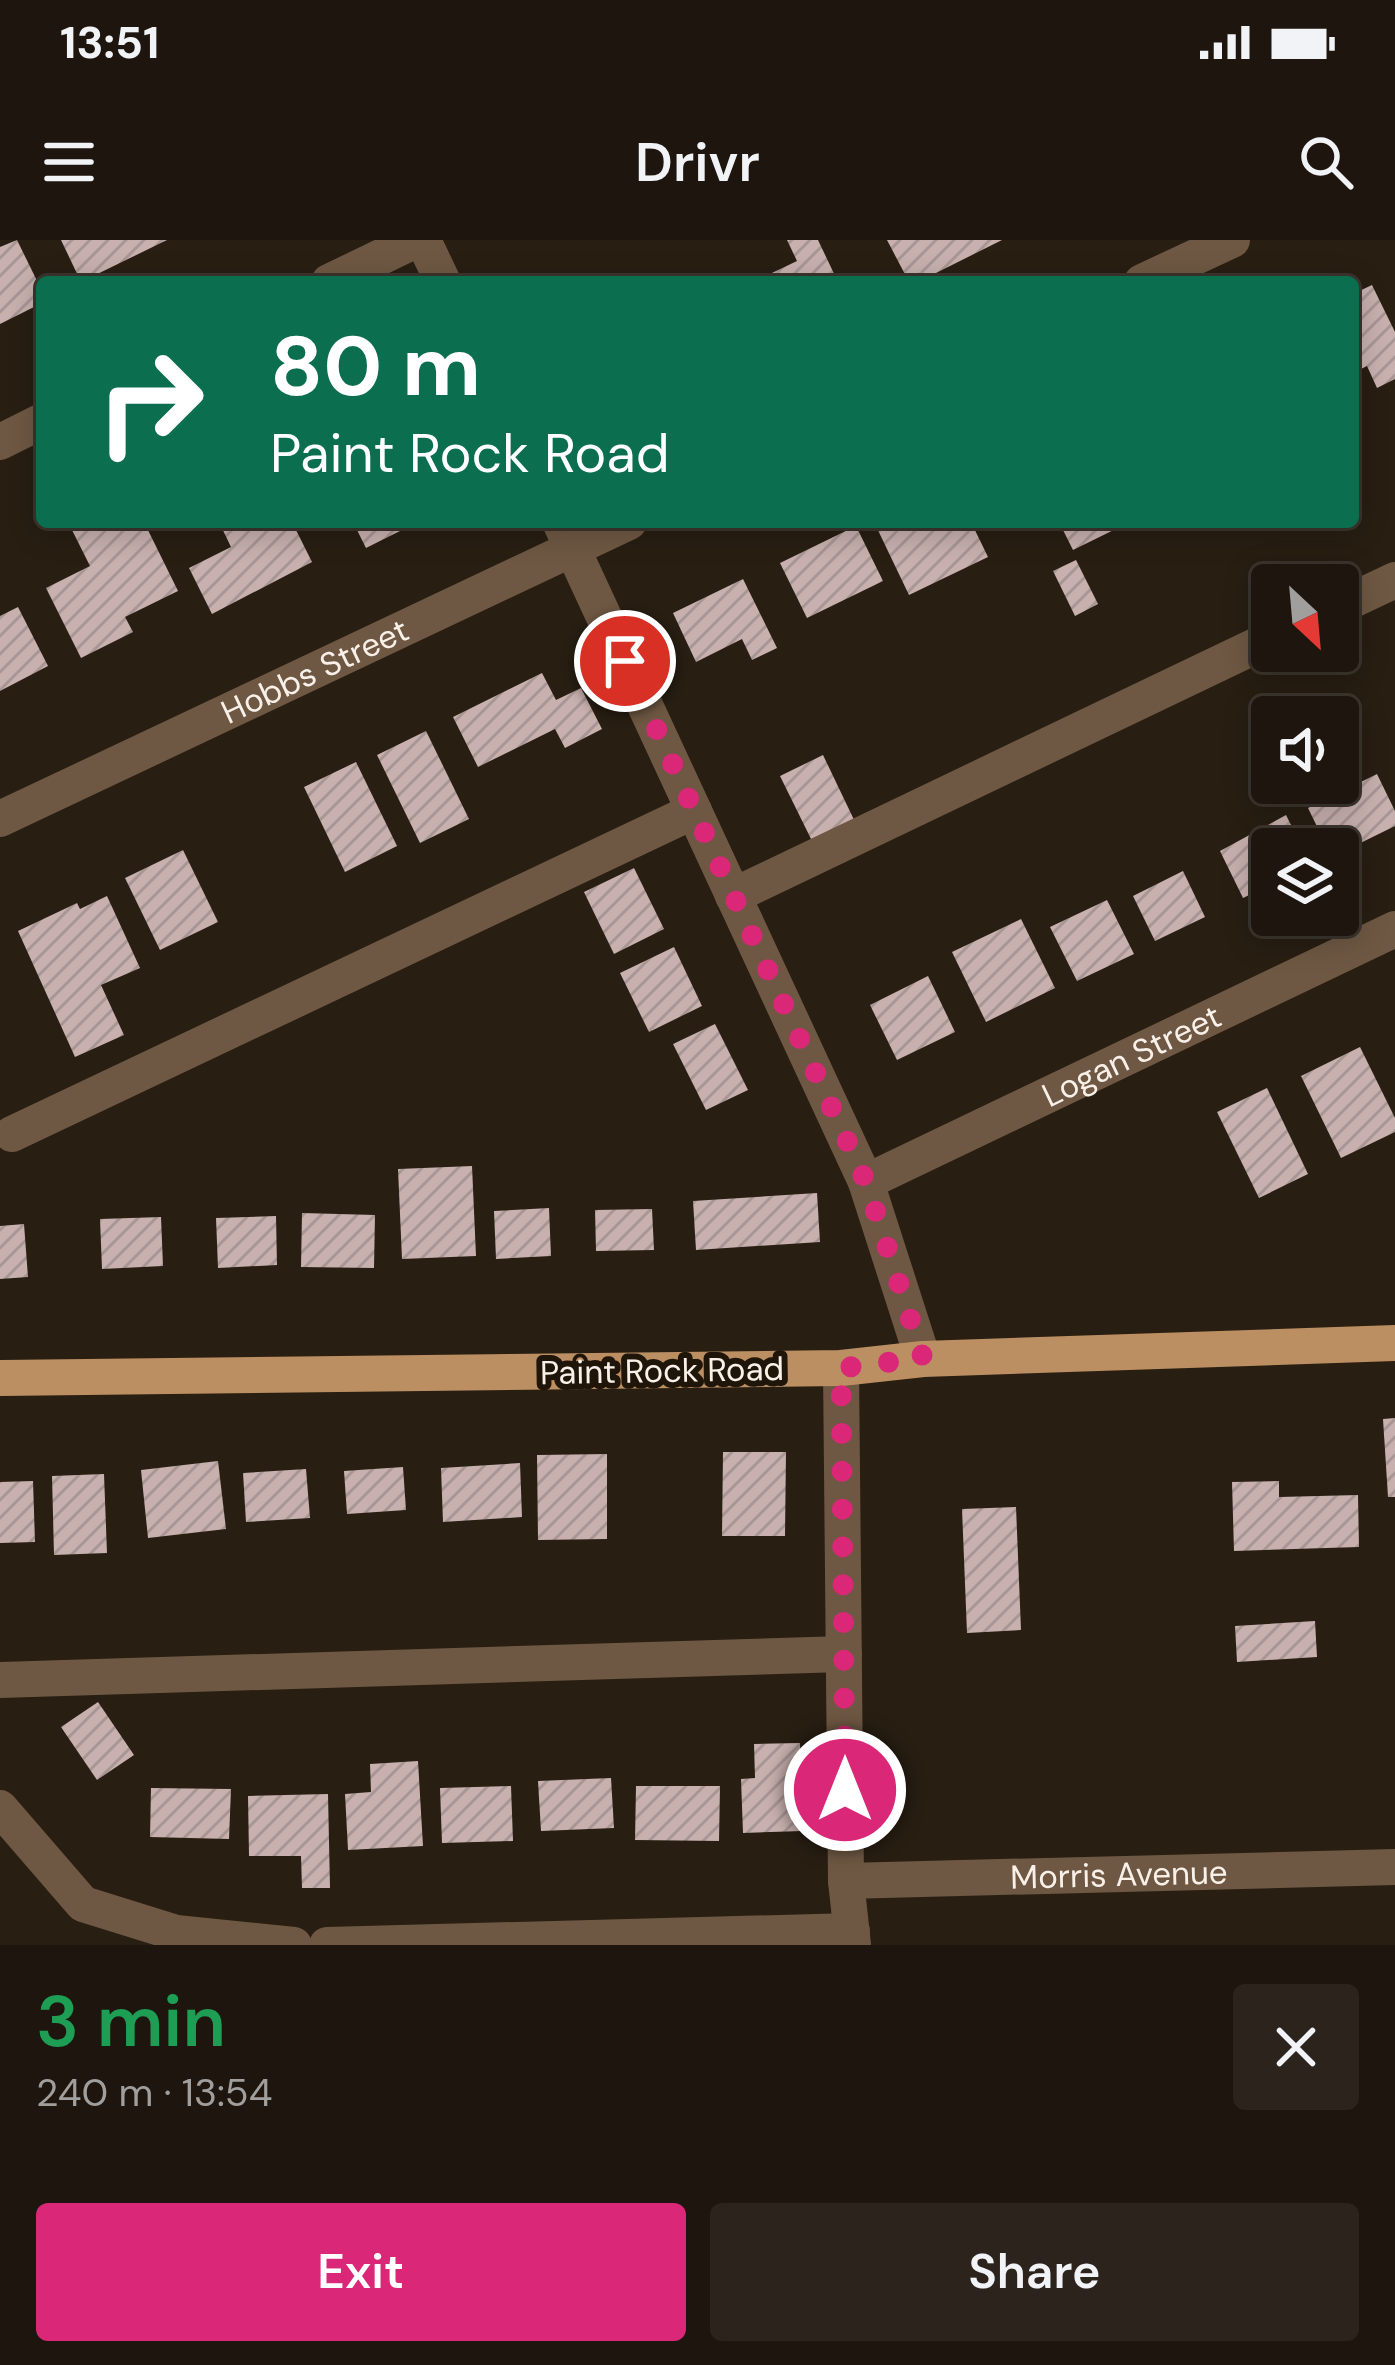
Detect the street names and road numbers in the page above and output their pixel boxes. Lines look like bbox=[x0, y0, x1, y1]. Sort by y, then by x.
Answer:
street label: Hobbs Street bbox=[214, 608, 416, 733]
street label: Logan Street bbox=[1035, 995, 1228, 1117]
street label: Paint Rock Road bbox=[540, 1347, 784, 1394]
street label: Morris Avenue bbox=[1010, 1850, 1228, 1899]

